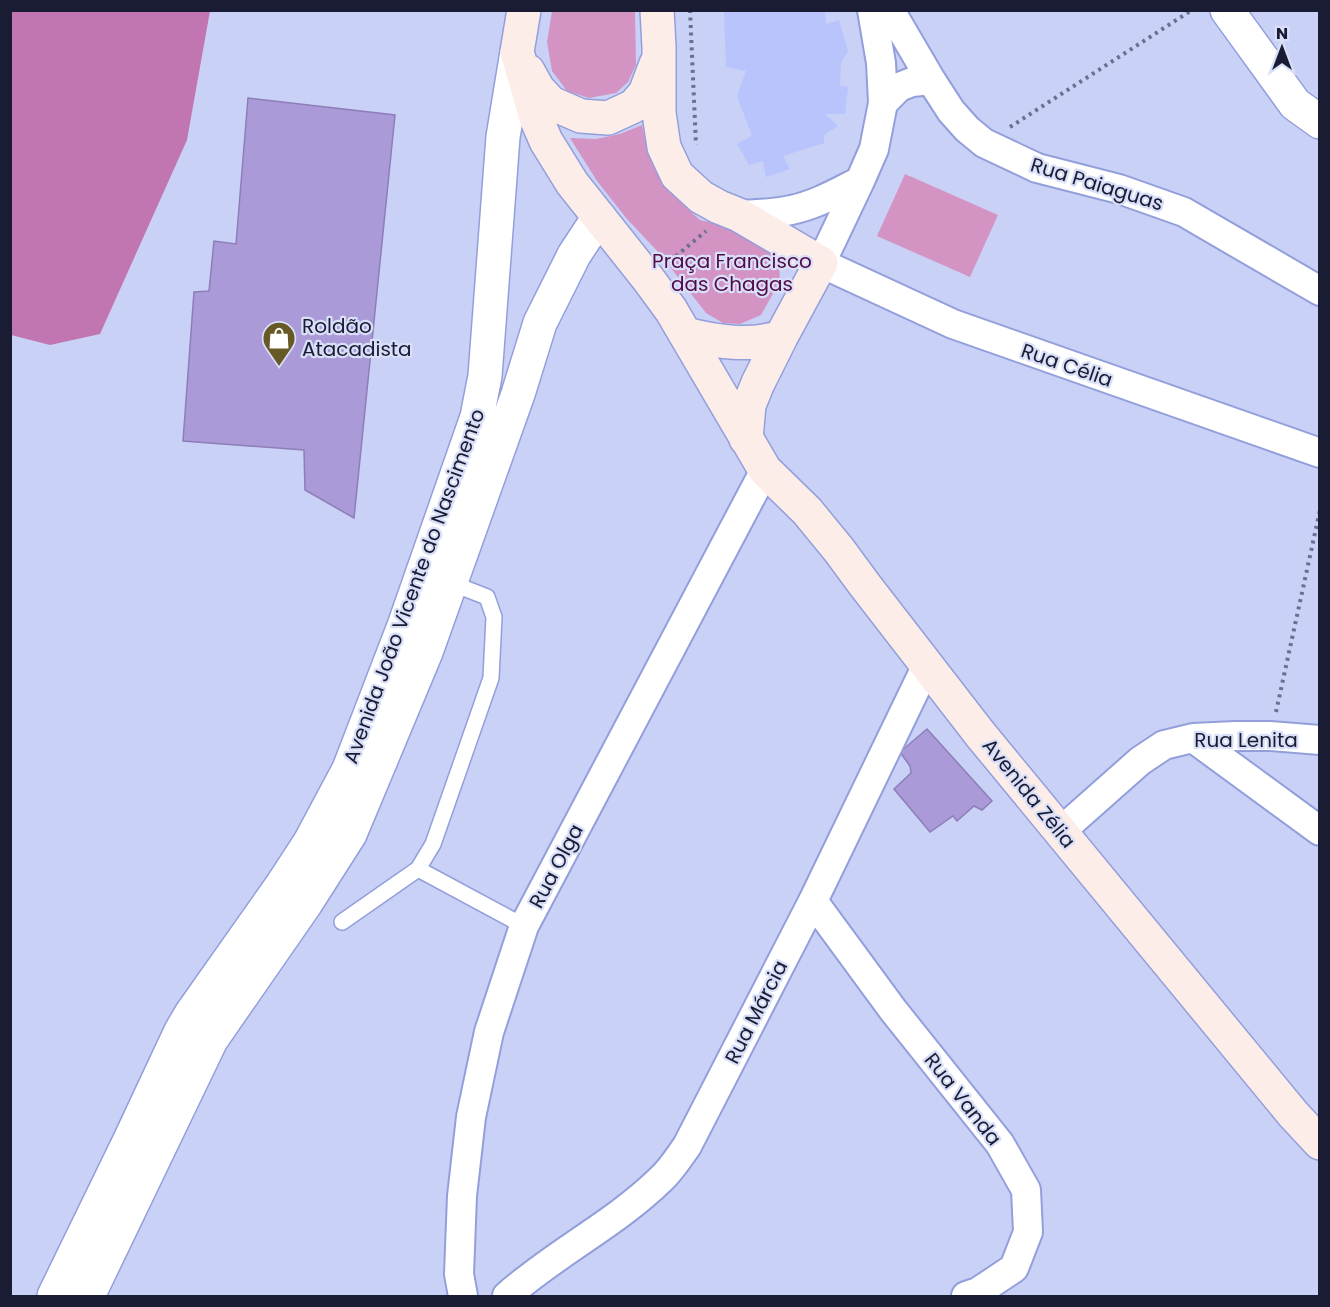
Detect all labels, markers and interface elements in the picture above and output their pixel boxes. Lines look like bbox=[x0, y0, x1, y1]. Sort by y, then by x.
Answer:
north arrow bbox=[1252, 18, 1312, 78]
text: N bbox=[1276, 22, 1288, 45]
street label: Rua Paiaguas bbox=[1027, 150, 1167, 218]
park label: Praça Francisco das Chagas bbox=[652, 247, 812, 298]
place label: Roldão Atacadista bbox=[302, 312, 412, 363]
shop icon: Roldão Atacadista bbox=[261, 320, 297, 367]
street label: Rua Célia bbox=[1018, 336, 1116, 394]
street label: Avenida João Vicente do Nascimento bbox=[337, 405, 491, 767]
street label: Rua Lenita bbox=[1194, 726, 1298, 754]
street label: Avenida Zélia bbox=[976, 732, 1082, 854]
street label: Rua Olga bbox=[522, 819, 590, 913]
street label: Rua Márcia bbox=[718, 955, 794, 1069]
street label: Rua Vanda bbox=[918, 1047, 1008, 1151]

